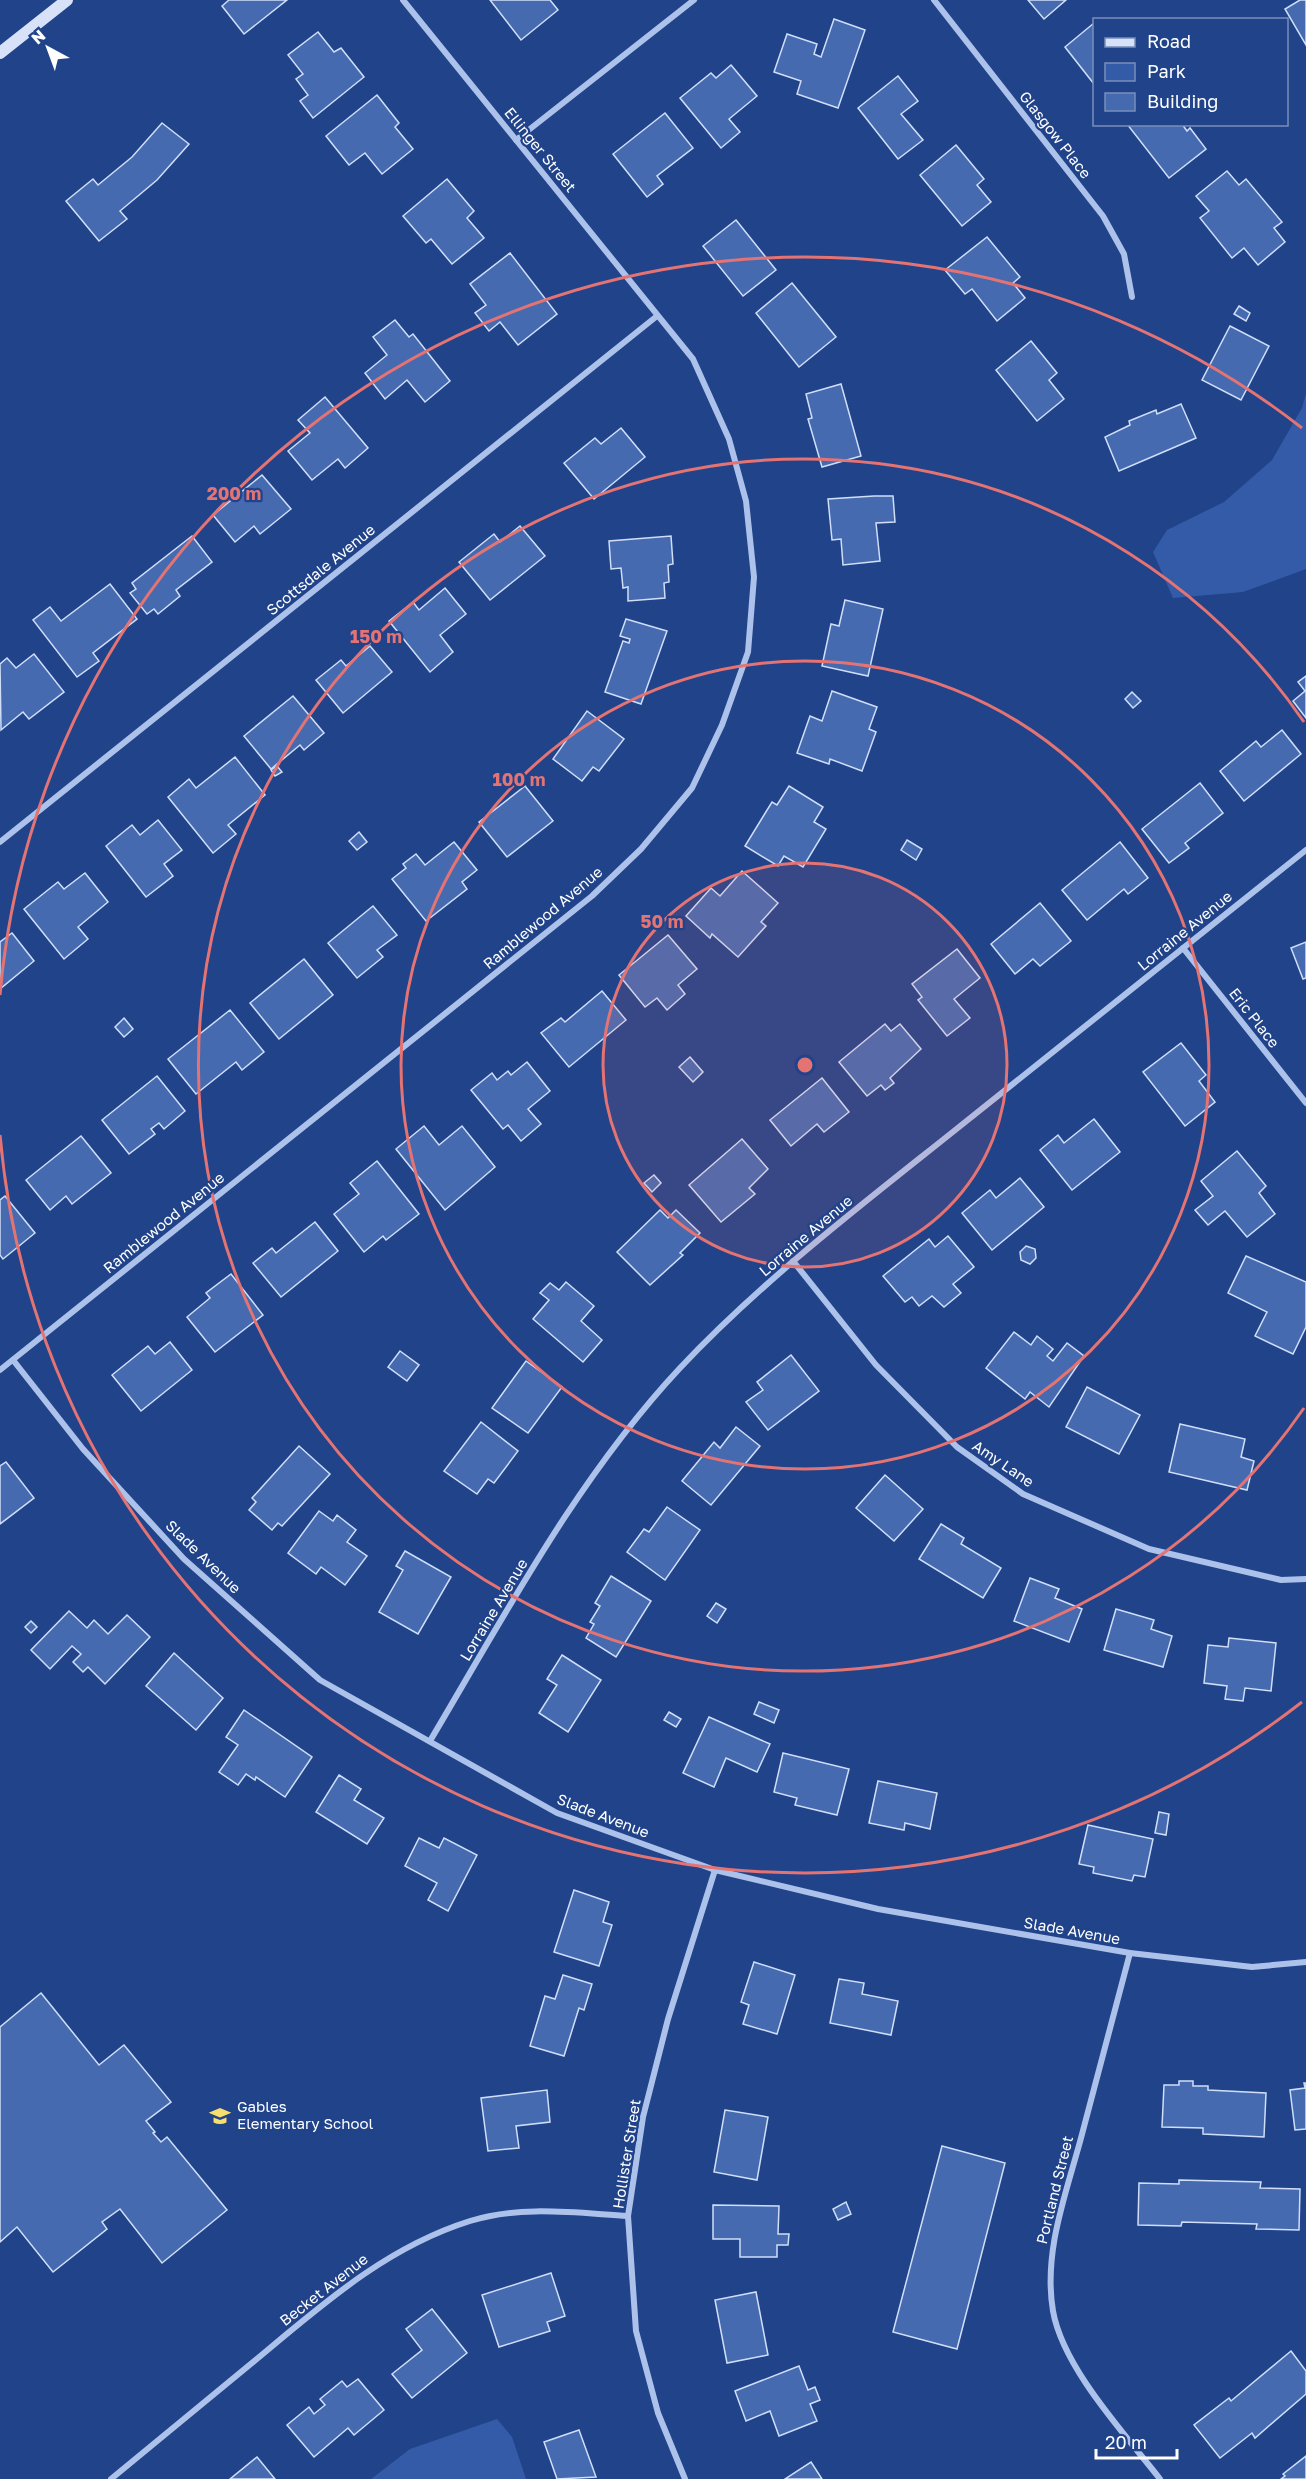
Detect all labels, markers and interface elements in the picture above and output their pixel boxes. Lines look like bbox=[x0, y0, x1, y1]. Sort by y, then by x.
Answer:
north arrow bbox=[18, 18, 78, 78]
legend bbox=[1093, 18, 1288, 126]
text: N bbox=[27, 25, 49, 48]
text: Road bbox=[1147, 30, 1191, 52]
text: Park bbox=[1147, 60, 1186, 82]
street label: Glasgow Place bbox=[1016, 87, 1096, 182]
text: Building bbox=[1147, 90, 1218, 112]
street label: Ellinger Street bbox=[501, 103, 580, 195]
text: 200 m bbox=[207, 482, 261, 504]
street label: Scottsdale Avenue bbox=[263, 520, 378, 618]
text: 150 m bbox=[350, 625, 402, 647]
text: 100 m bbox=[493, 768, 545, 790]
street label: Ramblewood Avenue bbox=[479, 862, 606, 972]
street label: Lorraine Avenue bbox=[1134, 887, 1235, 974]
text: 50 m bbox=[641, 910, 683, 932]
street label: Eric Place bbox=[1226, 984, 1284, 1051]
centre of rings bbox=[795, 1055, 815, 1075]
street label: Ramblewood Avenue bbox=[99, 1168, 228, 1276]
street label: Lorraine Avenue bbox=[755, 1191, 856, 1279]
street label: Amy Lane bbox=[969, 1436, 1038, 1490]
street label: Slade Avenue bbox=[162, 1516, 245, 1597]
street label: Lorraine Avenue bbox=[456, 1555, 531, 1664]
street label: Slade Avenue bbox=[555, 1789, 652, 1841]
street label: Slade Avenue bbox=[1023, 1913, 1122, 1947]
place label: Gables Elementary School bbox=[237, 2097, 373, 2132]
street label: Hollister Street bbox=[608, 2098, 644, 2210]
school or university icon: Gables Elementary School bbox=[208, 2104, 232, 2128]
street label: Portland Street bbox=[1032, 2134, 1076, 2246]
street label: Becket Avenue bbox=[276, 2249, 371, 2329]
scale bar bbox=[1096, 2422, 1177, 2460]
text: 20 m bbox=[1105, 2431, 1147, 2453]

